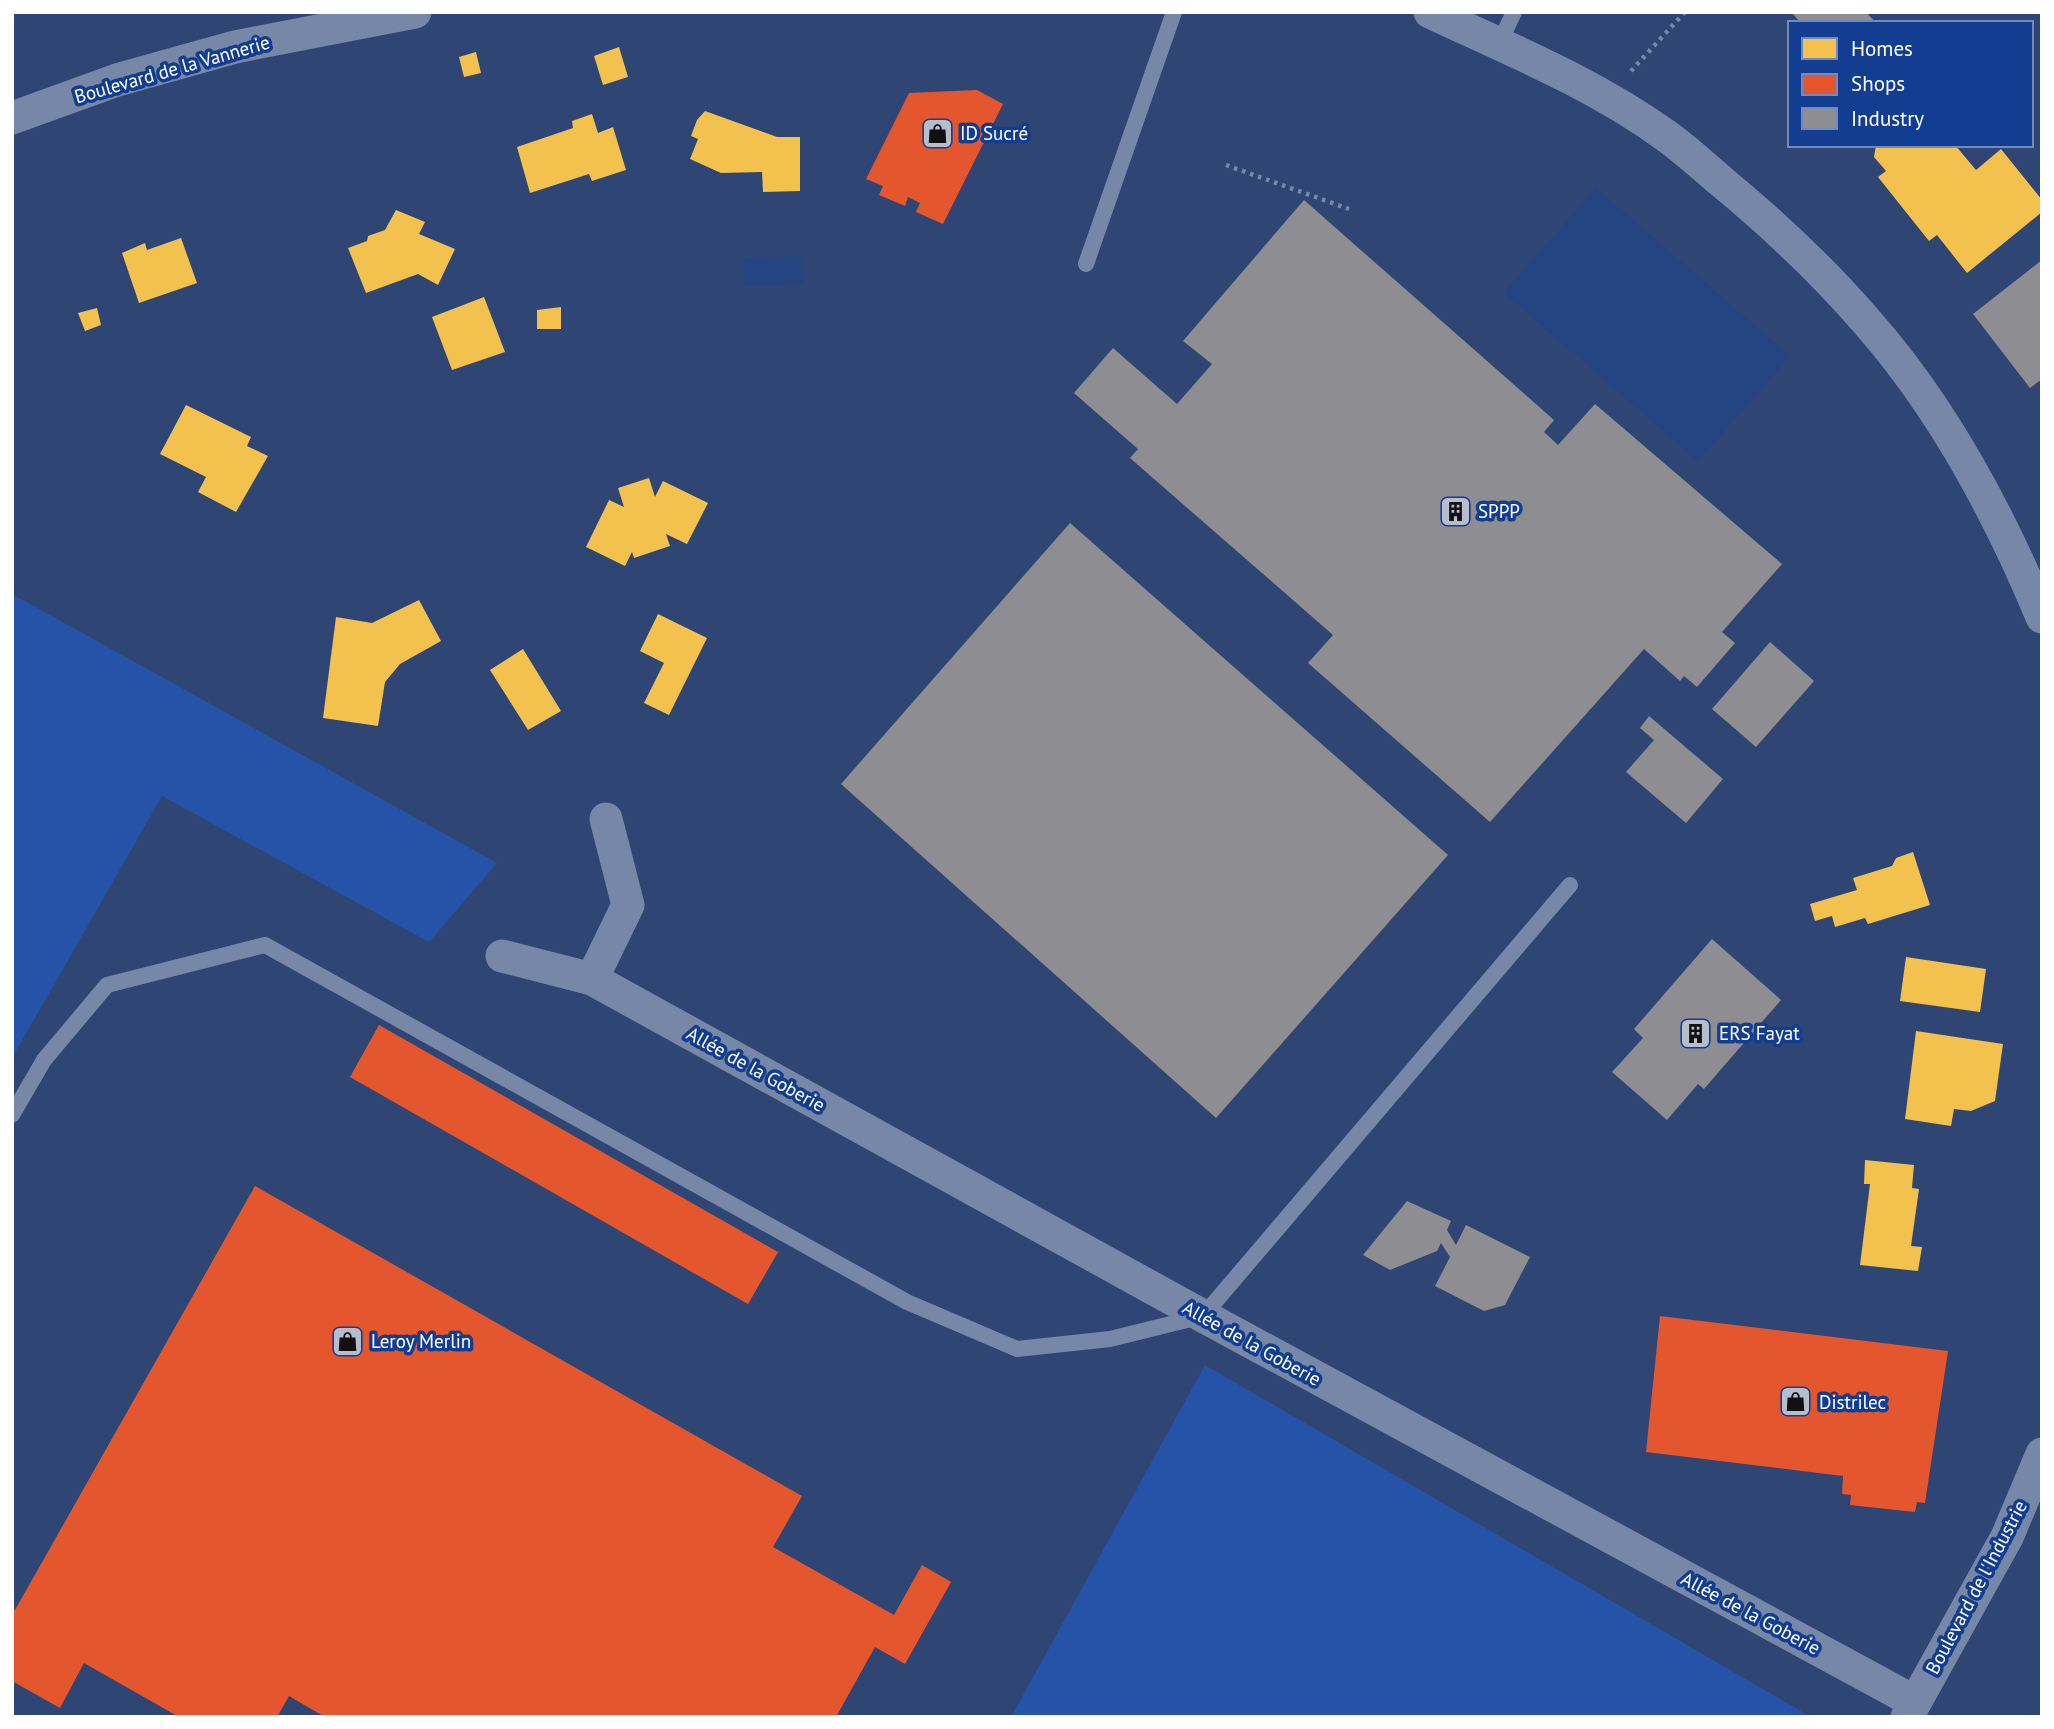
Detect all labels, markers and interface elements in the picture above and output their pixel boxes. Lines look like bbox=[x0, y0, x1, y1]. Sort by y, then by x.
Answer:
legend bbox=[1788, 21, 2033, 147]
street label: Boulevard de la Vannerie bbox=[72, 30, 272, 108]
text: Homes bbox=[1851, 35, 1913, 62]
text: Shops bbox=[1851, 70, 1905, 97]
text: Industry bbox=[1851, 105, 1924, 132]
shop icon: ID Sucré bbox=[920, 116, 954, 150]
place label: ID Sucré bbox=[960, 121, 1028, 145]
building icon: SPPP bbox=[1438, 494, 1472, 528]
place label: SPPP bbox=[1478, 499, 1520, 523]
building icon: ERS Fayat bbox=[1679, 1016, 1713, 1050]
street label: Allée de la Goberie bbox=[683, 1021, 829, 1117]
place label: ERS Fayat bbox=[1719, 1021, 1800, 1045]
street label: Allée de la Goberie bbox=[1179, 1295, 1325, 1391]
shop icon: Leroy Merlin bbox=[331, 1324, 365, 1358]
place label: Leroy Merlin bbox=[371, 1329, 471, 1353]
shop icon: Distrilec bbox=[1779, 1385, 1813, 1419]
place label: Distrilec bbox=[1819, 1390, 1886, 1414]
street label: Boulevard de l'Industrie bbox=[1920, 1496, 2032, 1678]
street label: Allée de la Goberie bbox=[1677, 1566, 1825, 1660]

